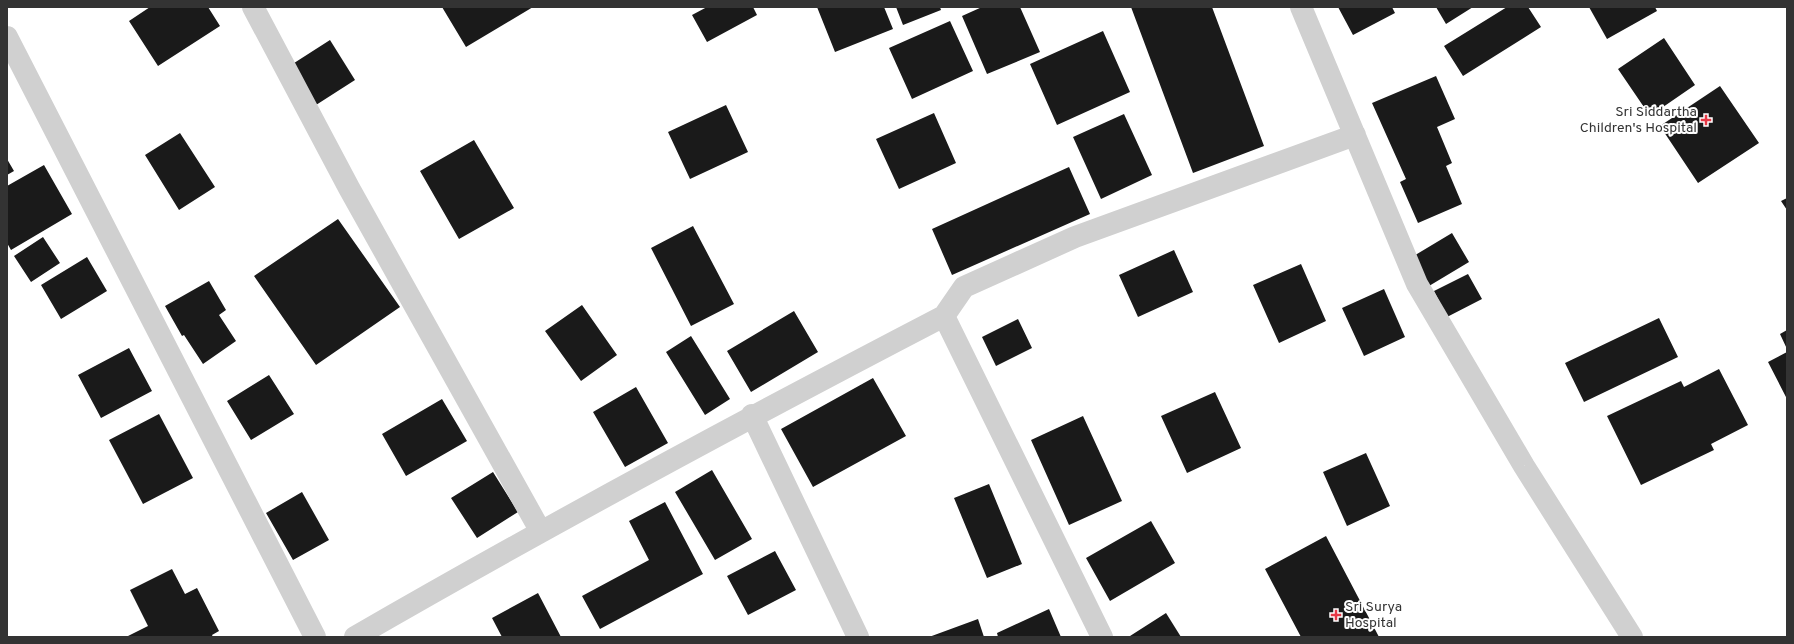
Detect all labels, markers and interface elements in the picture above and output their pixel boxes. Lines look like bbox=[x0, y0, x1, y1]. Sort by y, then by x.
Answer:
place label: Sri Siddartha Children's Hospital bbox=[1580, 104, 1697, 137]
marker: Sri Siddartha Children's Hospital bbox=[1700, 114, 1712, 126]
place label: Sri Surya Hospital bbox=[1345, 599, 1402, 632]
marker: Sri Surya Hospital bbox=[1330, 609, 1342, 621]

